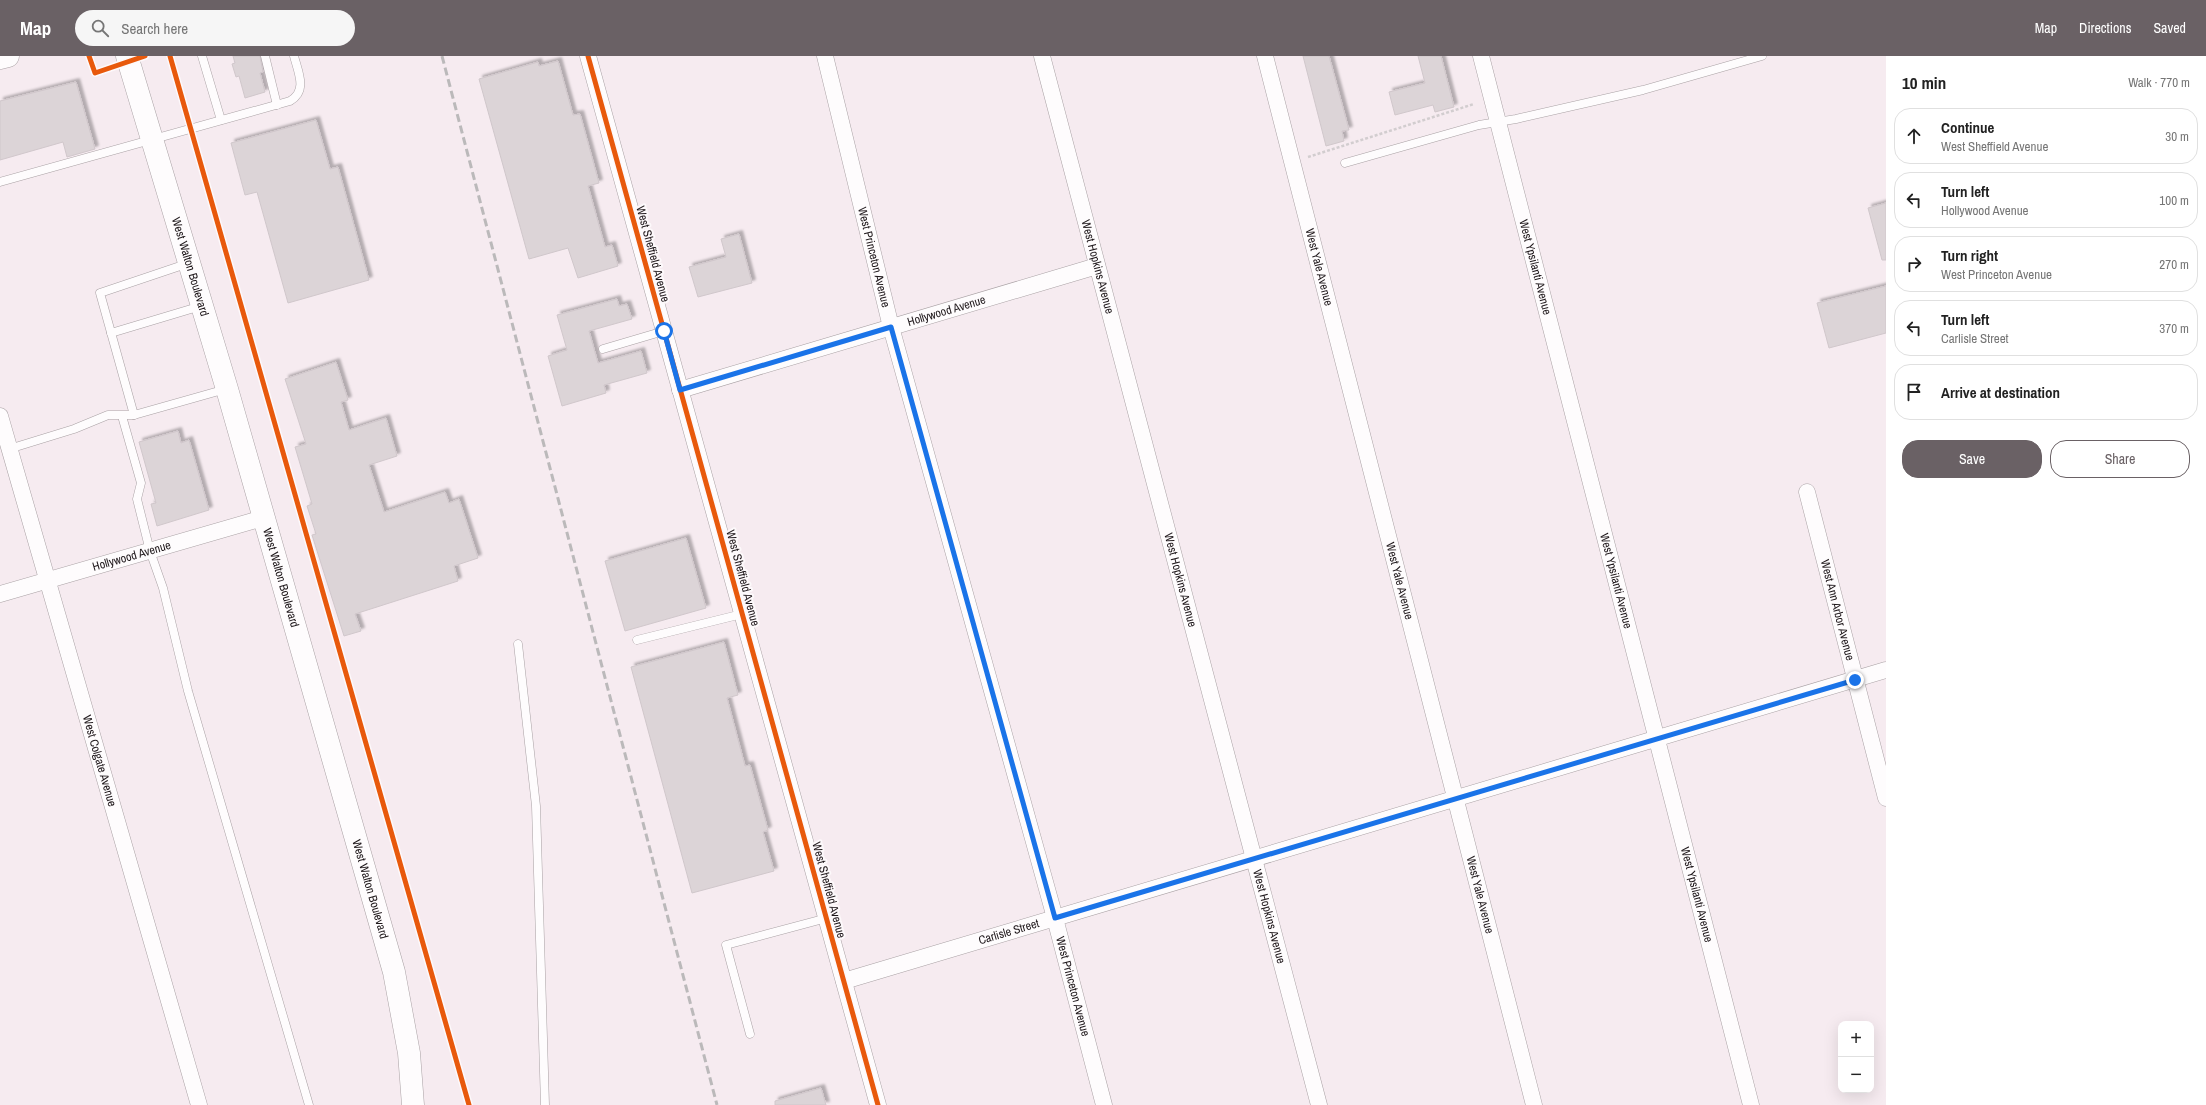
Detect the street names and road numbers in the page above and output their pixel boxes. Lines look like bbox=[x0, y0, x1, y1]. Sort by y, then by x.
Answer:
street label: West Sheffield Avenue bbox=[632, 204, 674, 304]
street label: West Princeton Avenue bbox=[854, 205, 894, 309]
street label: West Walton Boulevard bbox=[168, 215, 213, 318]
street label: West Hopkins Avenue bbox=[1078, 218, 1118, 316]
street label: West Ypsilanti Avenue bbox=[1515, 218, 1555, 317]
street label: West Yale Avenue bbox=[1302, 227, 1337, 308]
street label: Hollywood Avenue bbox=[905, 292, 988, 330]
street label: West Walton Boulevard bbox=[259, 526, 303, 629]
street label: West Sheffield Avenue bbox=[722, 528, 764, 628]
street label: West Hopkins Avenue bbox=[1160, 531, 1200, 629]
street label: West Ypsilanti Avenue bbox=[1596, 531, 1636, 630]
street label: Hollywood Avenue bbox=[91, 537, 173, 575]
street label: West Yale Avenue bbox=[1382, 541, 1417, 621]
street label: West Ann Arbor Avenue bbox=[1817, 558, 1858, 662]
street label: West Colgate Avenue bbox=[79, 713, 120, 809]
street label: West Walton Boulevard bbox=[348, 838, 392, 941]
street label: West Sheffield Avenue bbox=[808, 840, 850, 940]
street label: West Ypsilanti Avenue bbox=[1677, 845, 1717, 944]
street label: West Yale Avenue bbox=[1463, 854, 1498, 935]
street label: West Hopkins Avenue bbox=[1249, 868, 1289, 965]
street label: Carlisle Street bbox=[977, 915, 1041, 948]
street label: West Princeton Avenue bbox=[1052, 935, 1094, 1038]

